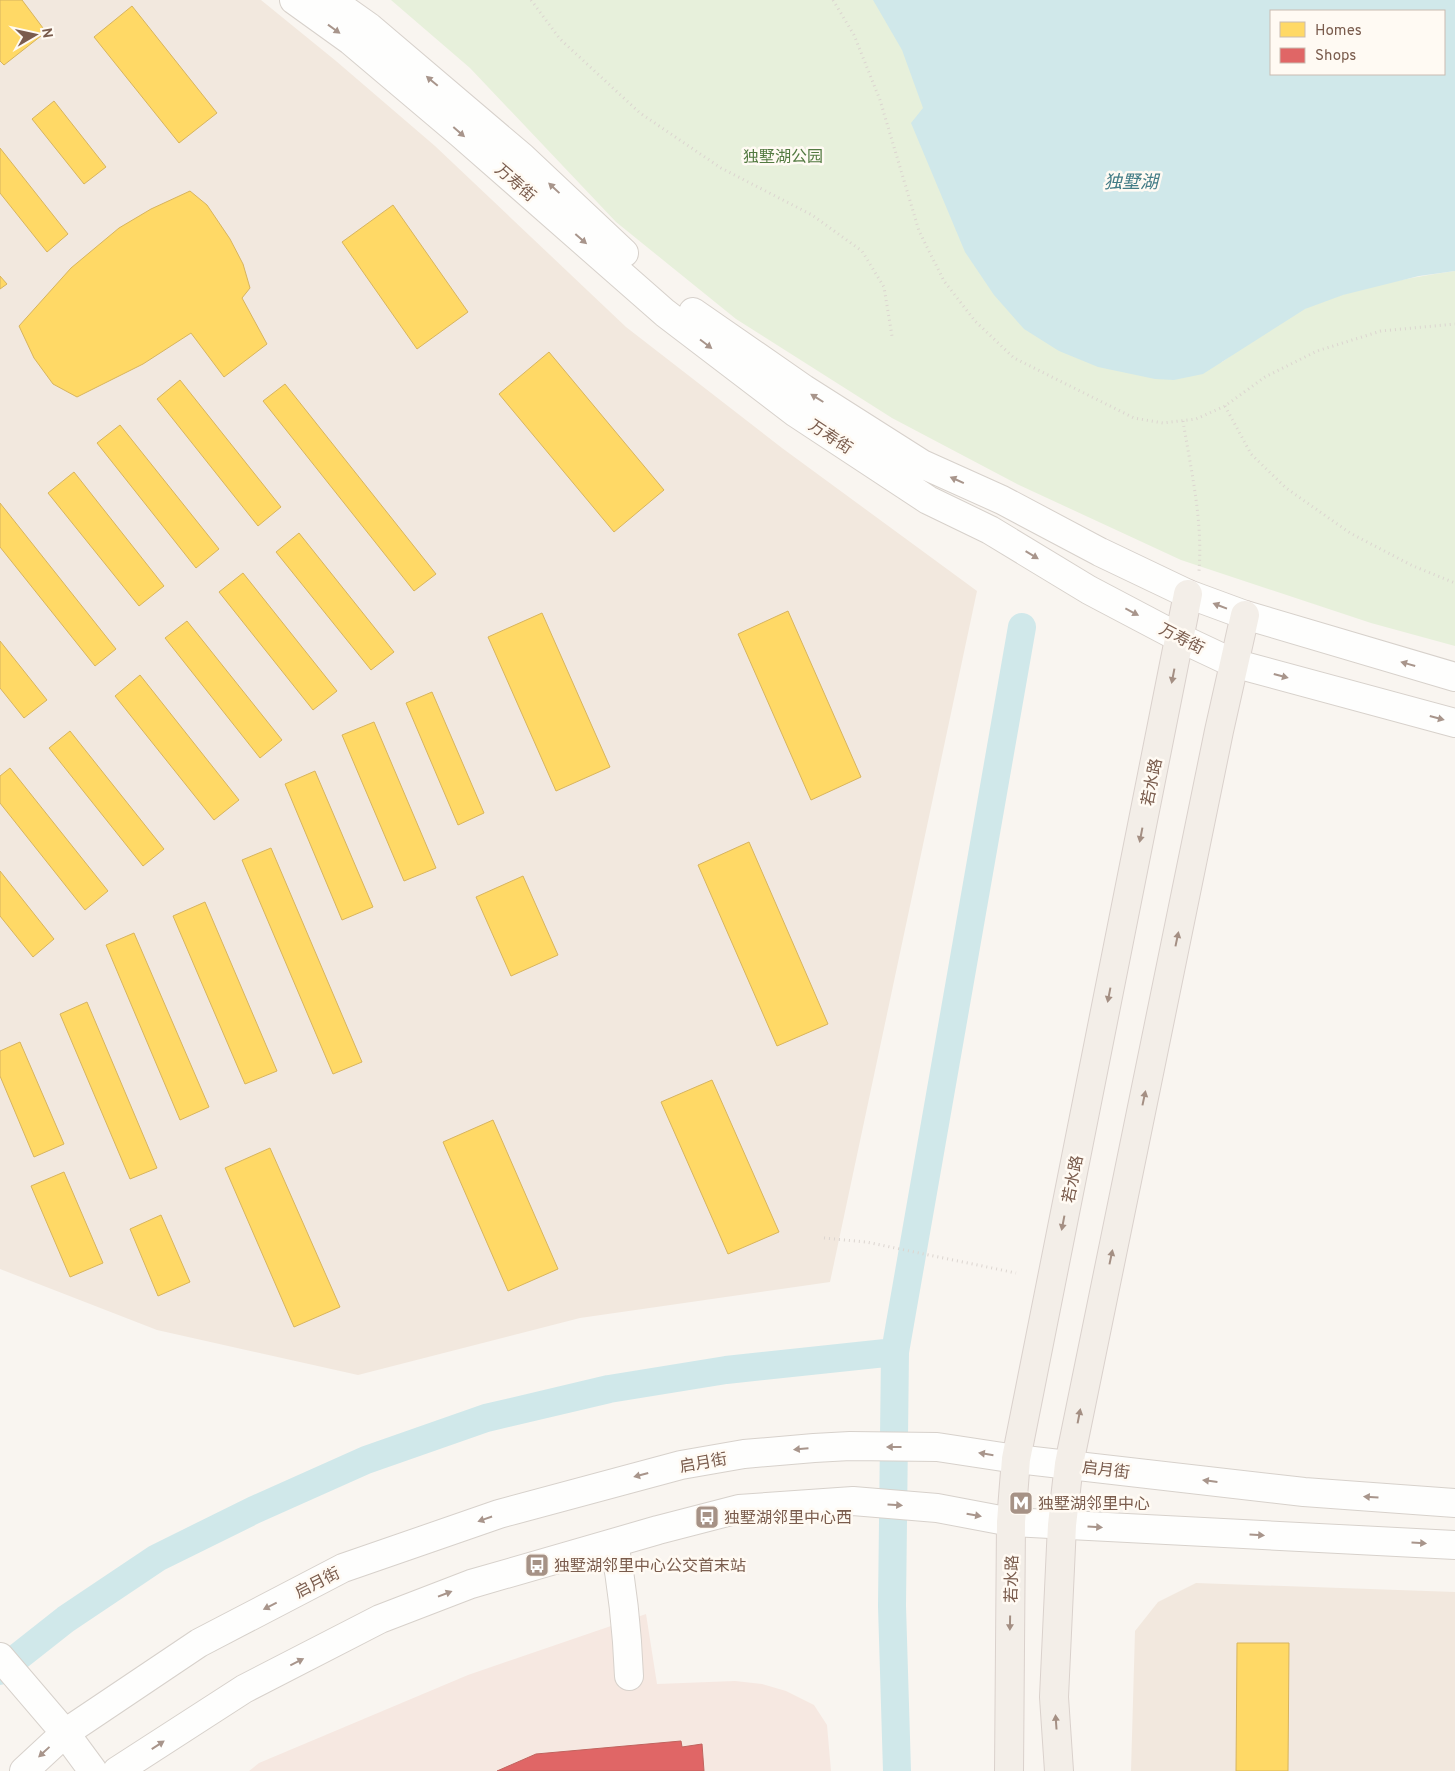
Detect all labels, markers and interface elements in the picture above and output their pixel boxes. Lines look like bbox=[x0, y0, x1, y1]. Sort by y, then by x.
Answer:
north arrow bbox=[10, 10, 60, 60]
legend bbox=[1270, 10, 1445, 75]
text: Homes bbox=[1315, 22, 1362, 41]
one-way arrow bbox=[327, 24, 341, 34]
text: N bbox=[37, 27, 56, 40]
text: Shops bbox=[1315, 47, 1356, 66]
one-way arrow bbox=[426, 76, 438, 87]
one-way arrow bbox=[452, 127, 465, 138]
park label: 独墅湖公园 bbox=[743, 148, 823, 168]
street label: 万寿街 bbox=[490, 160, 539, 207]
water label: 独墅湖 bbox=[1104, 172, 1161, 195]
one-way arrow bbox=[549, 182, 561, 194]
one-way arrow bbox=[575, 234, 588, 245]
one-way arrow bbox=[699, 338, 712, 349]
one-way arrow bbox=[811, 393, 824, 403]
street label: 万寿街 bbox=[804, 416, 855, 459]
one-way arrow bbox=[950, 476, 964, 484]
one-way arrow bbox=[1025, 551, 1038, 560]
one-way arrow bbox=[1212, 602, 1227, 609]
one-way arrow bbox=[1125, 608, 1139, 616]
street label: 万寿街 bbox=[1155, 620, 1207, 660]
one-way arrow bbox=[1401, 659, 1416, 667]
one-way arrow bbox=[1168, 668, 1176, 684]
one-way arrow bbox=[1273, 672, 1288, 680]
one-way arrow bbox=[1430, 715, 1445, 723]
street label: 若水路 bbox=[1139, 757, 1167, 808]
one-way arrow bbox=[1136, 828, 1144, 844]
one-way arrow bbox=[1173, 930, 1181, 946]
one-way arrow bbox=[1105, 987, 1113, 1002]
one-way arrow bbox=[1140, 1091, 1148, 1106]
street label: 若水路 bbox=[1060, 1154, 1088, 1205]
one-way arrow bbox=[1059, 1215, 1067, 1231]
one-way arrow bbox=[1108, 1249, 1116, 1265]
one-way arrow bbox=[1075, 1409, 1083, 1424]
one-way arrow bbox=[885, 1443, 901, 1451]
one-way arrow bbox=[793, 1445, 809, 1453]
street label: 启月街 bbox=[678, 1450, 729, 1478]
one-way arrow bbox=[978, 1450, 994, 1458]
street label: 启月街 bbox=[1081, 1458, 1131, 1484]
one-way arrow bbox=[634, 1471, 649, 1479]
one-way arrow bbox=[1201, 1477, 1217, 1485]
metro station icon: 独墅湖邻里中心 bbox=[1008, 1490, 1034, 1516]
one-way arrow bbox=[1363, 1493, 1379, 1501]
place label: 独墅湖邻里中心 bbox=[1038, 1495, 1150, 1515]
one-way arrow bbox=[888, 1501, 904, 1509]
bus stop icon: 独墅湖邻里中心西 bbox=[694, 1504, 720, 1530]
place label: 独墅湖邻里中心西 bbox=[724, 1509, 852, 1529]
one-way arrow bbox=[967, 1511, 983, 1519]
one-way arrow bbox=[477, 1515, 492, 1523]
one-way arrow bbox=[1087, 1523, 1103, 1531]
one-way arrow bbox=[1249, 1531, 1265, 1539]
one-way arrow bbox=[1412, 1540, 1428, 1548]
bus stop icon: 独墅湖邻里中心公交首末站 bbox=[524, 1552, 550, 1578]
street label: 若水路 bbox=[1003, 1555, 1023, 1603]
place label: 独墅湖邻里中心公交首末站 bbox=[554, 1557, 746, 1577]
street label: 启月街 bbox=[292, 1564, 344, 1604]
one-way arrow bbox=[438, 1590, 453, 1598]
one-way arrow bbox=[263, 1602, 277, 1610]
one-way arrow bbox=[1006, 1615, 1014, 1631]
one-way arrow bbox=[290, 1658, 305, 1666]
one-way arrow bbox=[1051, 1714, 1059, 1730]
one-way arrow bbox=[151, 1740, 165, 1749]
one-way arrow bbox=[39, 1746, 51, 1758]

